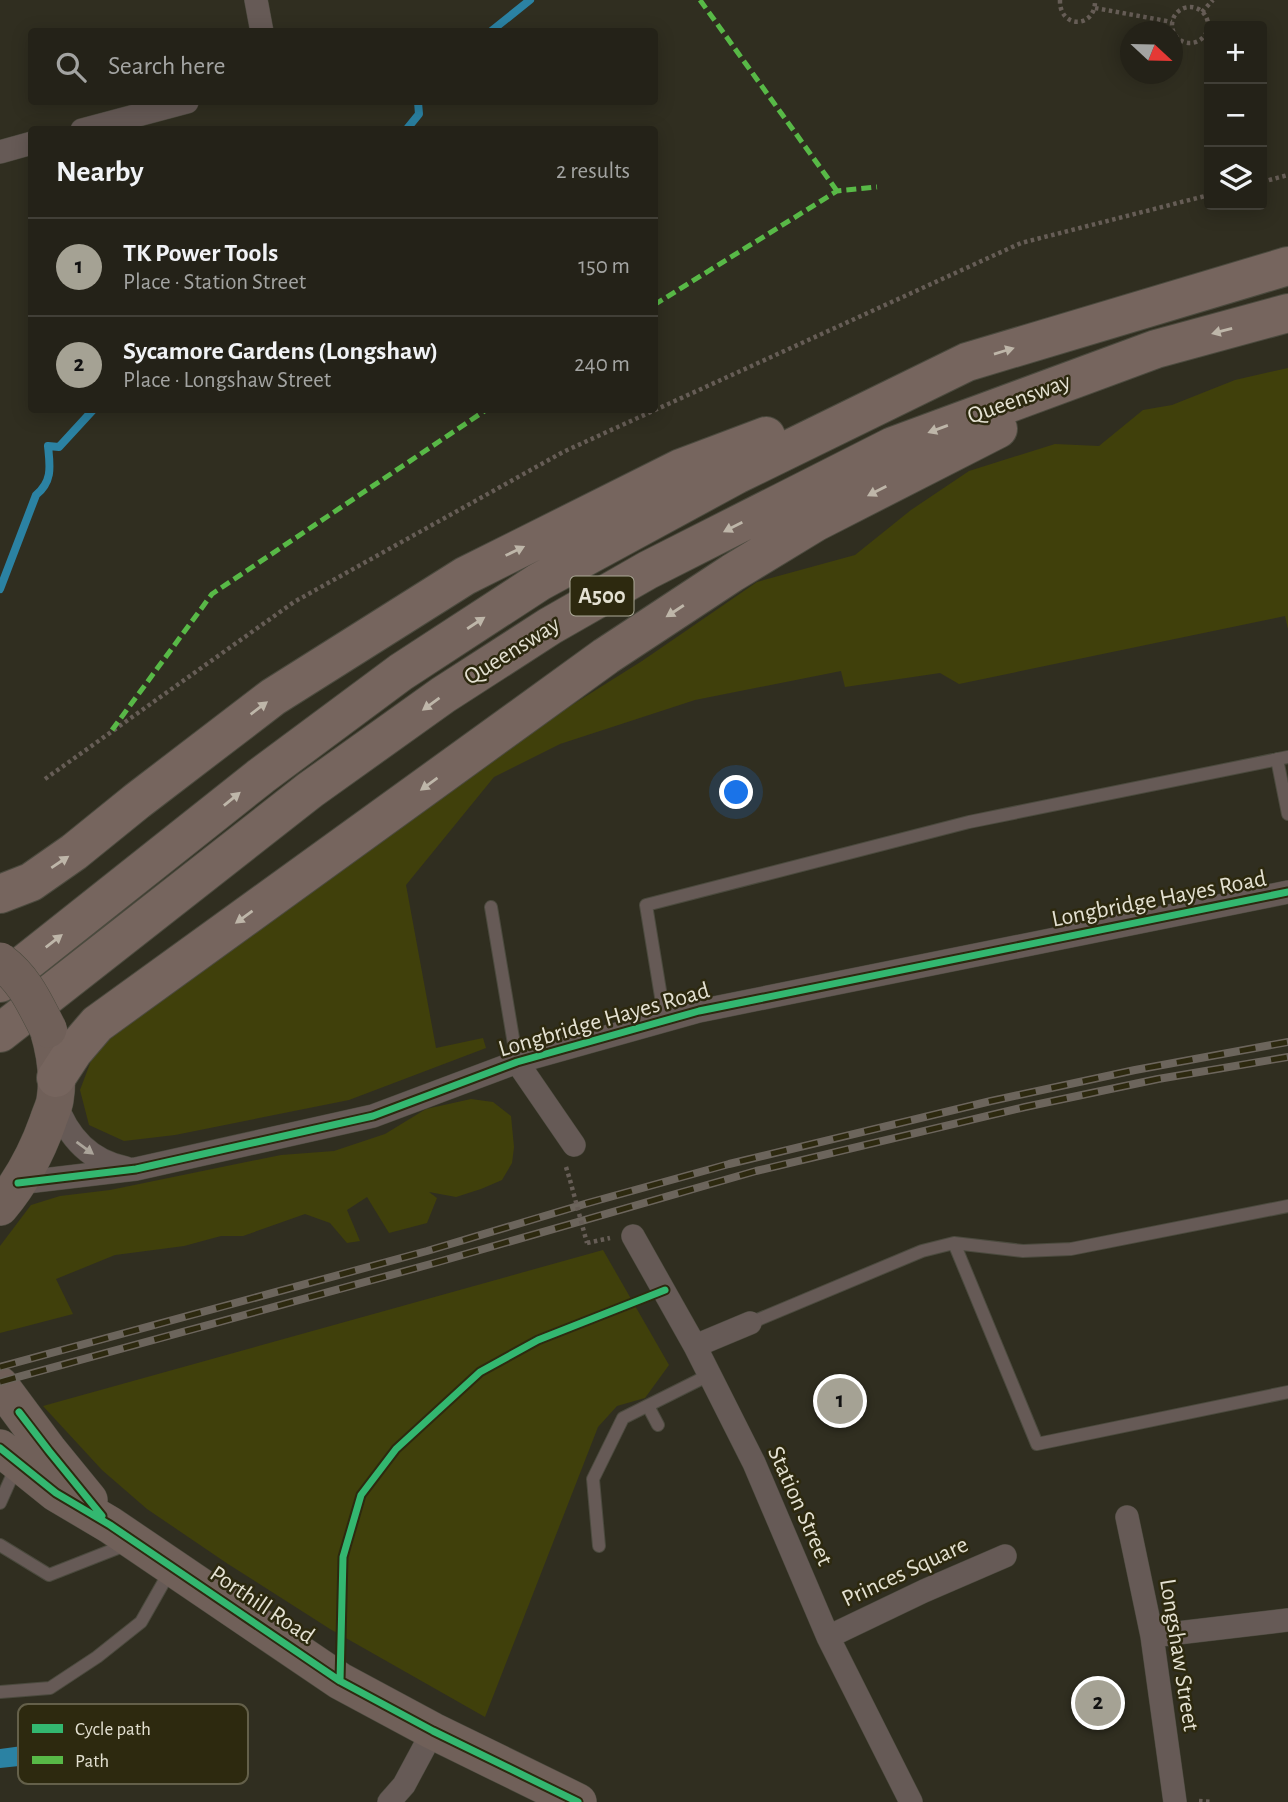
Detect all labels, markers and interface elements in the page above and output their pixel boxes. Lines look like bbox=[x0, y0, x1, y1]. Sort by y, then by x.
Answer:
north arrow bbox=[1120, 21, 1183, 84]
map controls bbox=[1204, 21, 1267, 210]
button: + bbox=[1204, 21, 1267, 84]
search box bbox=[28, 28, 658, 105]
icon: search bbox=[52, 48, 90, 86]
text: Search here bbox=[108, 53, 226, 79]
button: − bbox=[1204, 84, 1267, 147]
button: layers bbox=[1204, 147, 1267, 210]
text: Nearby bbox=[56, 157, 144, 187]
text: 2 results bbox=[556, 160, 630, 183]
text: TK Power Tools bbox=[123, 240, 278, 266]
text: 1 bbox=[75, 255, 83, 278]
text: 150 m bbox=[578, 255, 630, 278]
text: Place · Station Street bbox=[123, 271, 306, 294]
one-way arrow bbox=[1211, 326, 1233, 337]
text: Sycamore Gardens (Longshaw) bbox=[123, 338, 438, 364]
one-way arrow bbox=[993, 345, 1014, 355]
text: 2 bbox=[74, 353, 84, 376]
text: 240 m bbox=[574, 353, 630, 376]
text: Place · Longshaw Street bbox=[123, 369, 331, 392]
street label: Queensway bbox=[964, 369, 1074, 429]
one-way arrow bbox=[927, 424, 948, 435]
one-way arrow bbox=[867, 485, 887, 496]
one-way arrow bbox=[723, 522, 743, 533]
one-way arrow bbox=[505, 545, 525, 556]
road number: A500 bbox=[570, 576, 634, 616]
one-way arrow bbox=[665, 604, 685, 617]
street label: Queensway bbox=[460, 612, 564, 690]
one-way arrow bbox=[466, 617, 486, 630]
one-way arrow bbox=[422, 696, 440, 710]
one-way arrow bbox=[250, 701, 268, 715]
your location bbox=[719, 775, 753, 809]
one-way arrow bbox=[420, 776, 438, 791]
one-way arrow bbox=[223, 792, 241, 807]
one-way arrow bbox=[51, 855, 69, 869]
street label: Longbridge Hayes Road bbox=[1050, 866, 1268, 932]
one-way arrow bbox=[235, 910, 253, 924]
one-way arrow bbox=[45, 934, 63, 949]
street label: Longbridge Hayes Road bbox=[496, 978, 712, 1062]
one-way arrow bbox=[76, 1141, 94, 1155]
pin: 1 bbox=[817, 1375, 863, 1427]
street label: Station Street bbox=[763, 1443, 837, 1570]
street label: Princes Square bbox=[838, 1532, 972, 1612]
street label: Porthill Road bbox=[205, 1561, 319, 1649]
street label: Longshaw Street bbox=[1155, 1577, 1203, 1733]
pin: 2 bbox=[1075, 1677, 1121, 1729]
legend bbox=[18, 1704, 248, 1784]
text: Cycle path bbox=[75, 1720, 151, 1739]
text: Path bbox=[75, 1752, 109, 1771]

